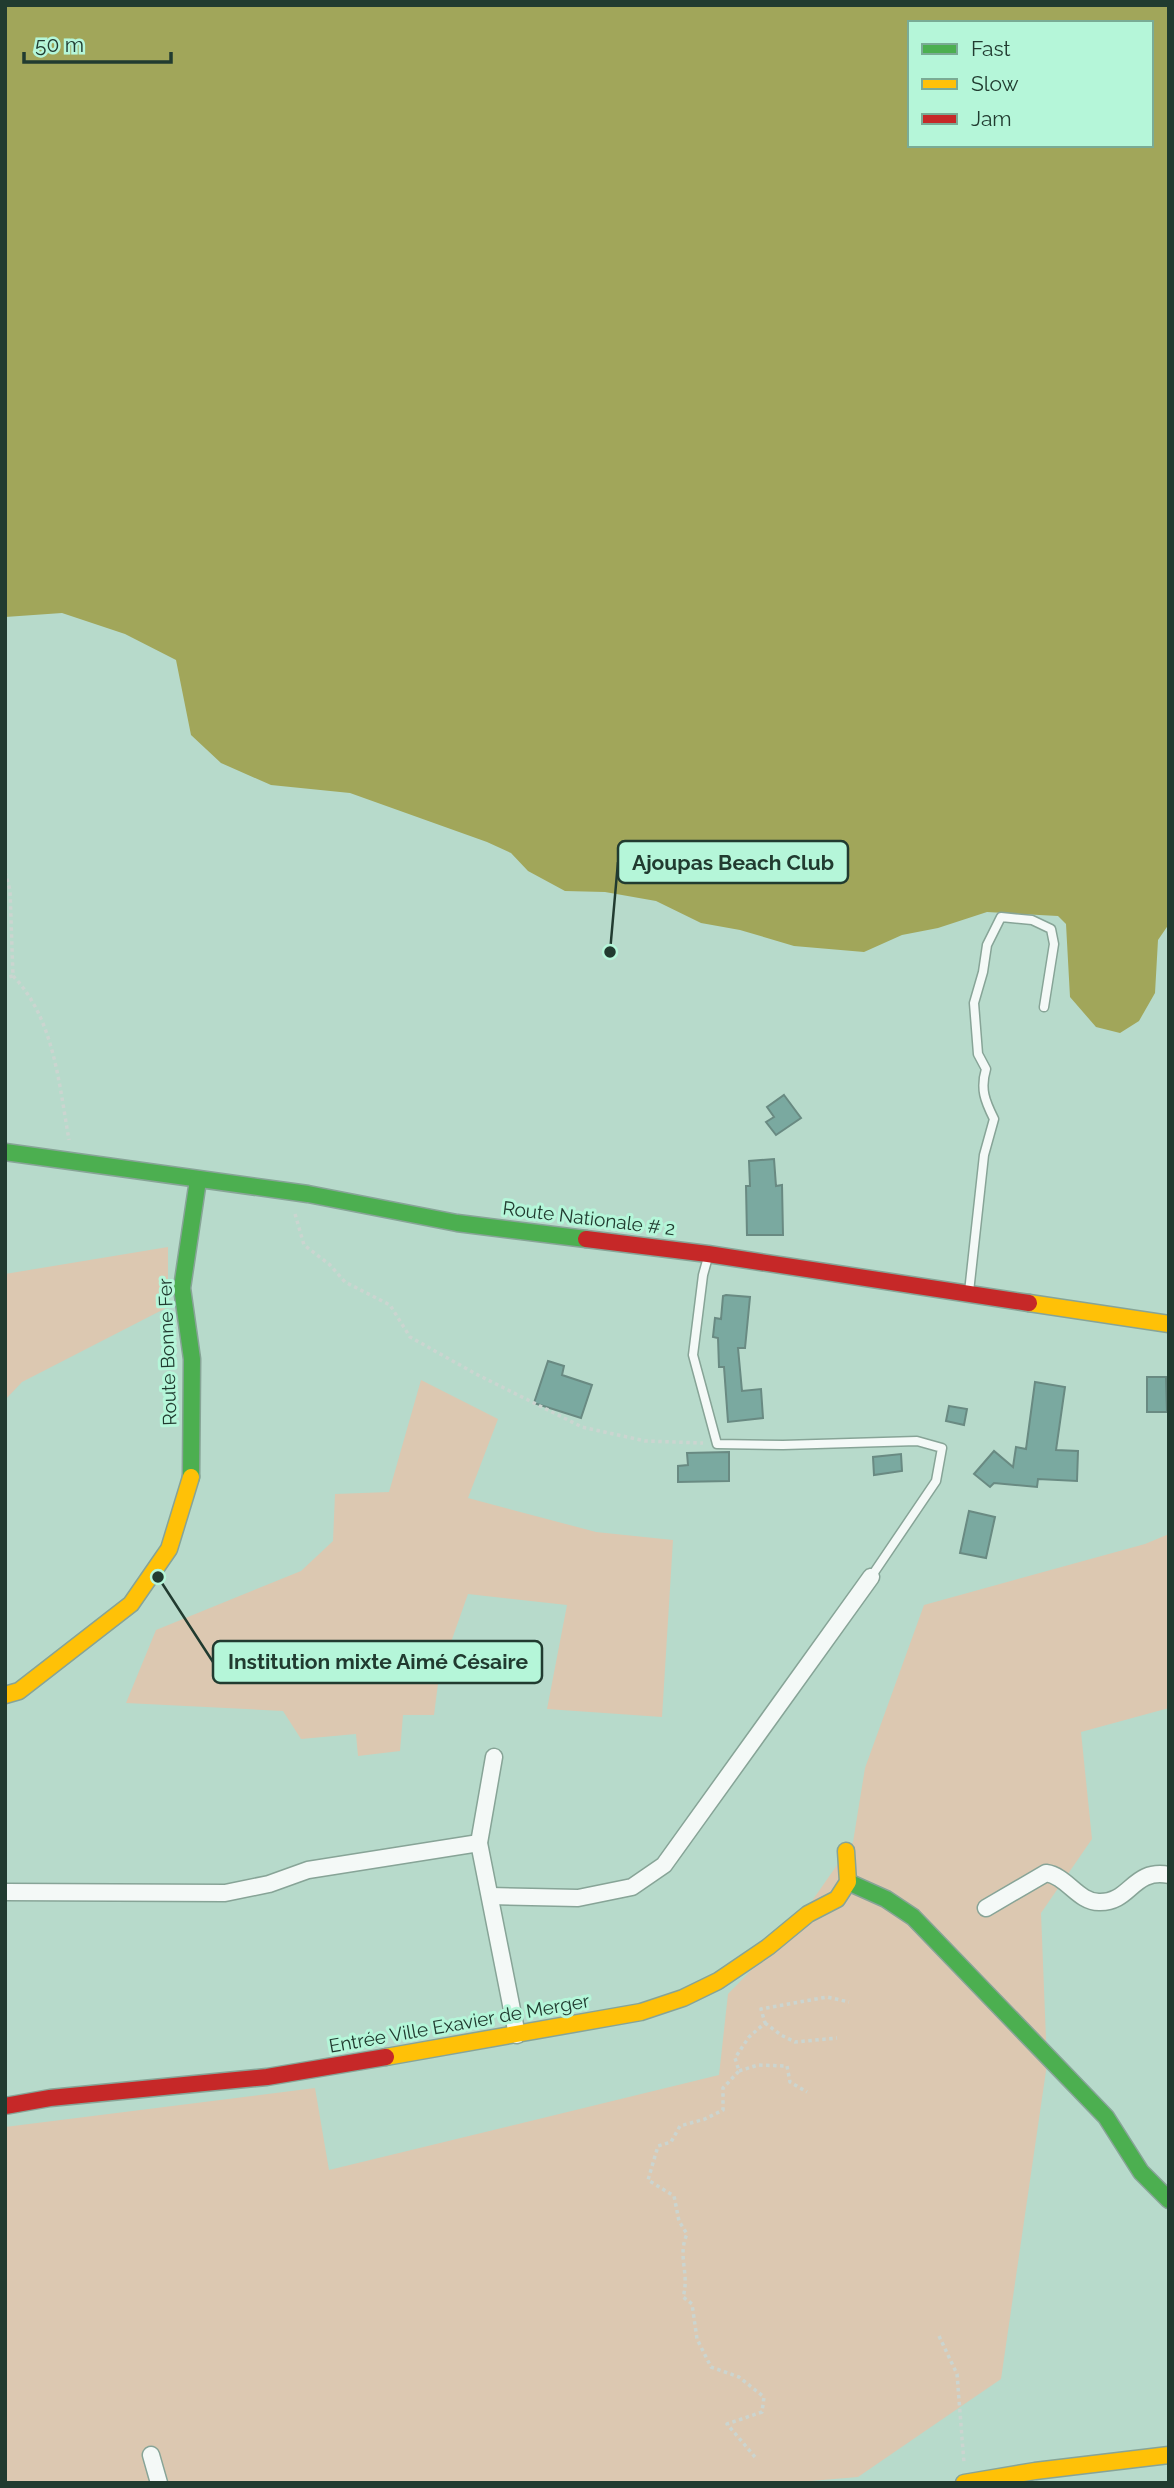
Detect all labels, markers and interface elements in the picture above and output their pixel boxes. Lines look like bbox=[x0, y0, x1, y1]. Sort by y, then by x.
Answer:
scale bar bbox=[24, 21, 172, 65]
legend bbox=[908, 21, 1153, 147]
text: 50 m bbox=[35, 32, 84, 57]
text: Fast bbox=[971, 36, 1011, 61]
text: Slow bbox=[971, 71, 1019, 96]
text: Jam bbox=[971, 106, 1012, 131]
callout: Ajoupas Beach Club bbox=[618, 841, 848, 883]
text: Ajoupas Beach Club bbox=[632, 850, 834, 875]
street label: Route Nationale # 2 bbox=[501, 1196, 677, 1240]
street label: Route Bonne Fer bbox=[153, 1278, 181, 1426]
callout: Institution mixte Aimé Césaire bbox=[213, 1641, 542, 1683]
text: Institution mixte Aimé Césaire bbox=[228, 1649, 529, 1674]
street label: Entrée Ville Exavier de Merger bbox=[327, 1989, 591, 2057]

